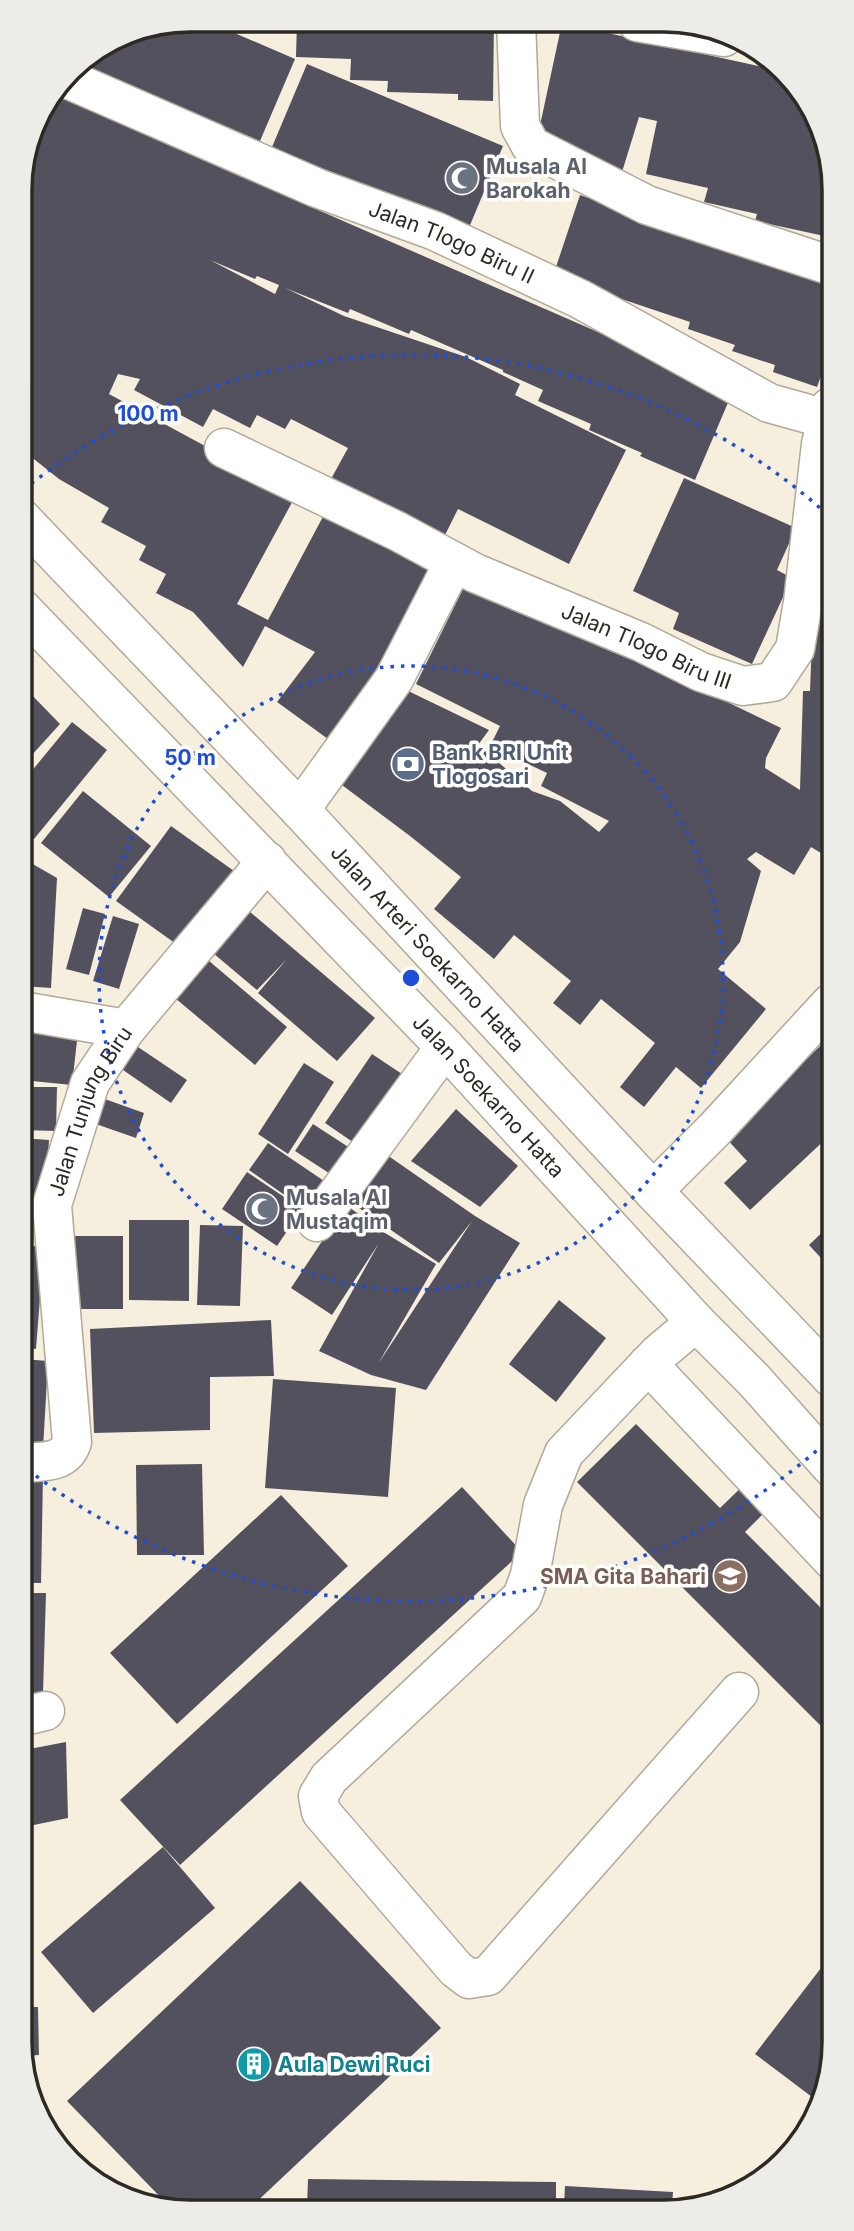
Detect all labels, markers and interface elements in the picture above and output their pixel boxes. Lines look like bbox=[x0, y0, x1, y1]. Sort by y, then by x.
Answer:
place label: Musala Al Barokah bbox=[486, 154, 587, 203]
mosque icon: Musala Al Barokah bbox=[443, 159, 481, 197]
street label: Jalan Tlogo Biru II bbox=[365, 195, 539, 288]
text: 100 m bbox=[117, 401, 179, 426]
street label: Jalan Tlogo Biru III bbox=[558, 598, 735, 694]
place label: Bank BRI Unit Tlogosari bbox=[432, 740, 569, 789]
text: 50 m bbox=[164, 745, 216, 770]
bank icon: Bank BRI Unit Tlogosari bbox=[389, 745, 427, 783]
street label: Jalan Arteri Soekarno Hatta bbox=[326, 839, 530, 1057]
centre of rings bbox=[399, 966, 423, 990]
street label: Jalan Soekarno Hatta bbox=[408, 1009, 570, 1182]
street label: Jalan Tunjung Biru bbox=[43, 1021, 137, 1199]
place label: Musala Al Mustaqim bbox=[286, 1185, 388, 1234]
mosque icon: Musala Al Mustaqim bbox=[243, 1190, 281, 1228]
school or university icon: SMA Gita Bahari bbox=[711, 1557, 749, 1595]
place label: SMA Gita Bahari bbox=[540, 1564, 706, 1589]
building icon: Aula Dewi Ruci bbox=[235, 2045, 273, 2083]
place label: Aula Dewi Ruci bbox=[278, 2052, 430, 2077]

